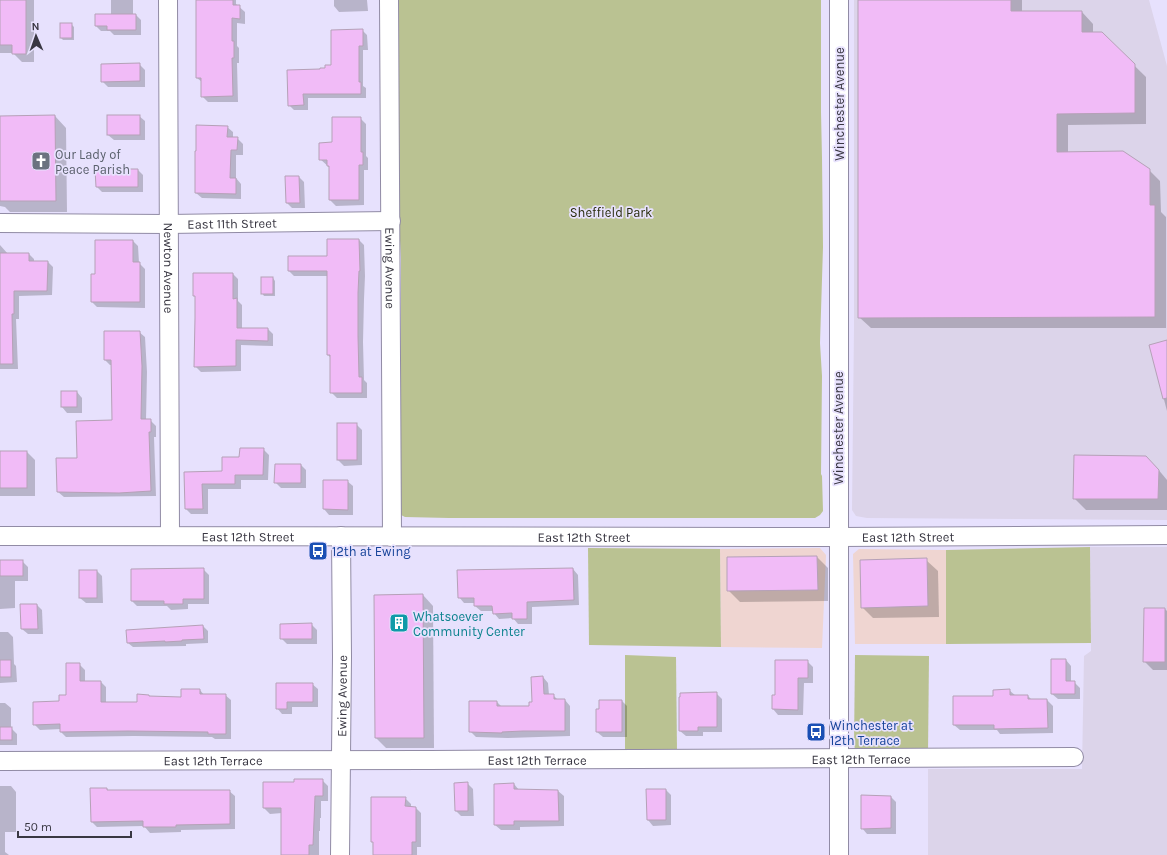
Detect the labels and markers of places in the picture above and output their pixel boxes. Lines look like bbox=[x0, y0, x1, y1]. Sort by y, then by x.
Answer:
place label: Our Lady of Peace Parish bbox=[55, 147, 130, 177]
church icon: Our Lady of Peace Parish bbox=[30, 150, 52, 172]
bus stop icon: 12th at Ewing bbox=[307, 540, 329, 562]
place label: 12th at Ewing bbox=[332, 544, 411, 559]
place label: Whatsoever Community Center bbox=[413, 609, 525, 639]
building icon: Whatsoever Community Center bbox=[388, 612, 410, 634]
place label: Winchester at 12th Terrace bbox=[830, 718, 913, 748]
bus stop icon: Winchester at 12th Terrace bbox=[805, 721, 827, 743]

